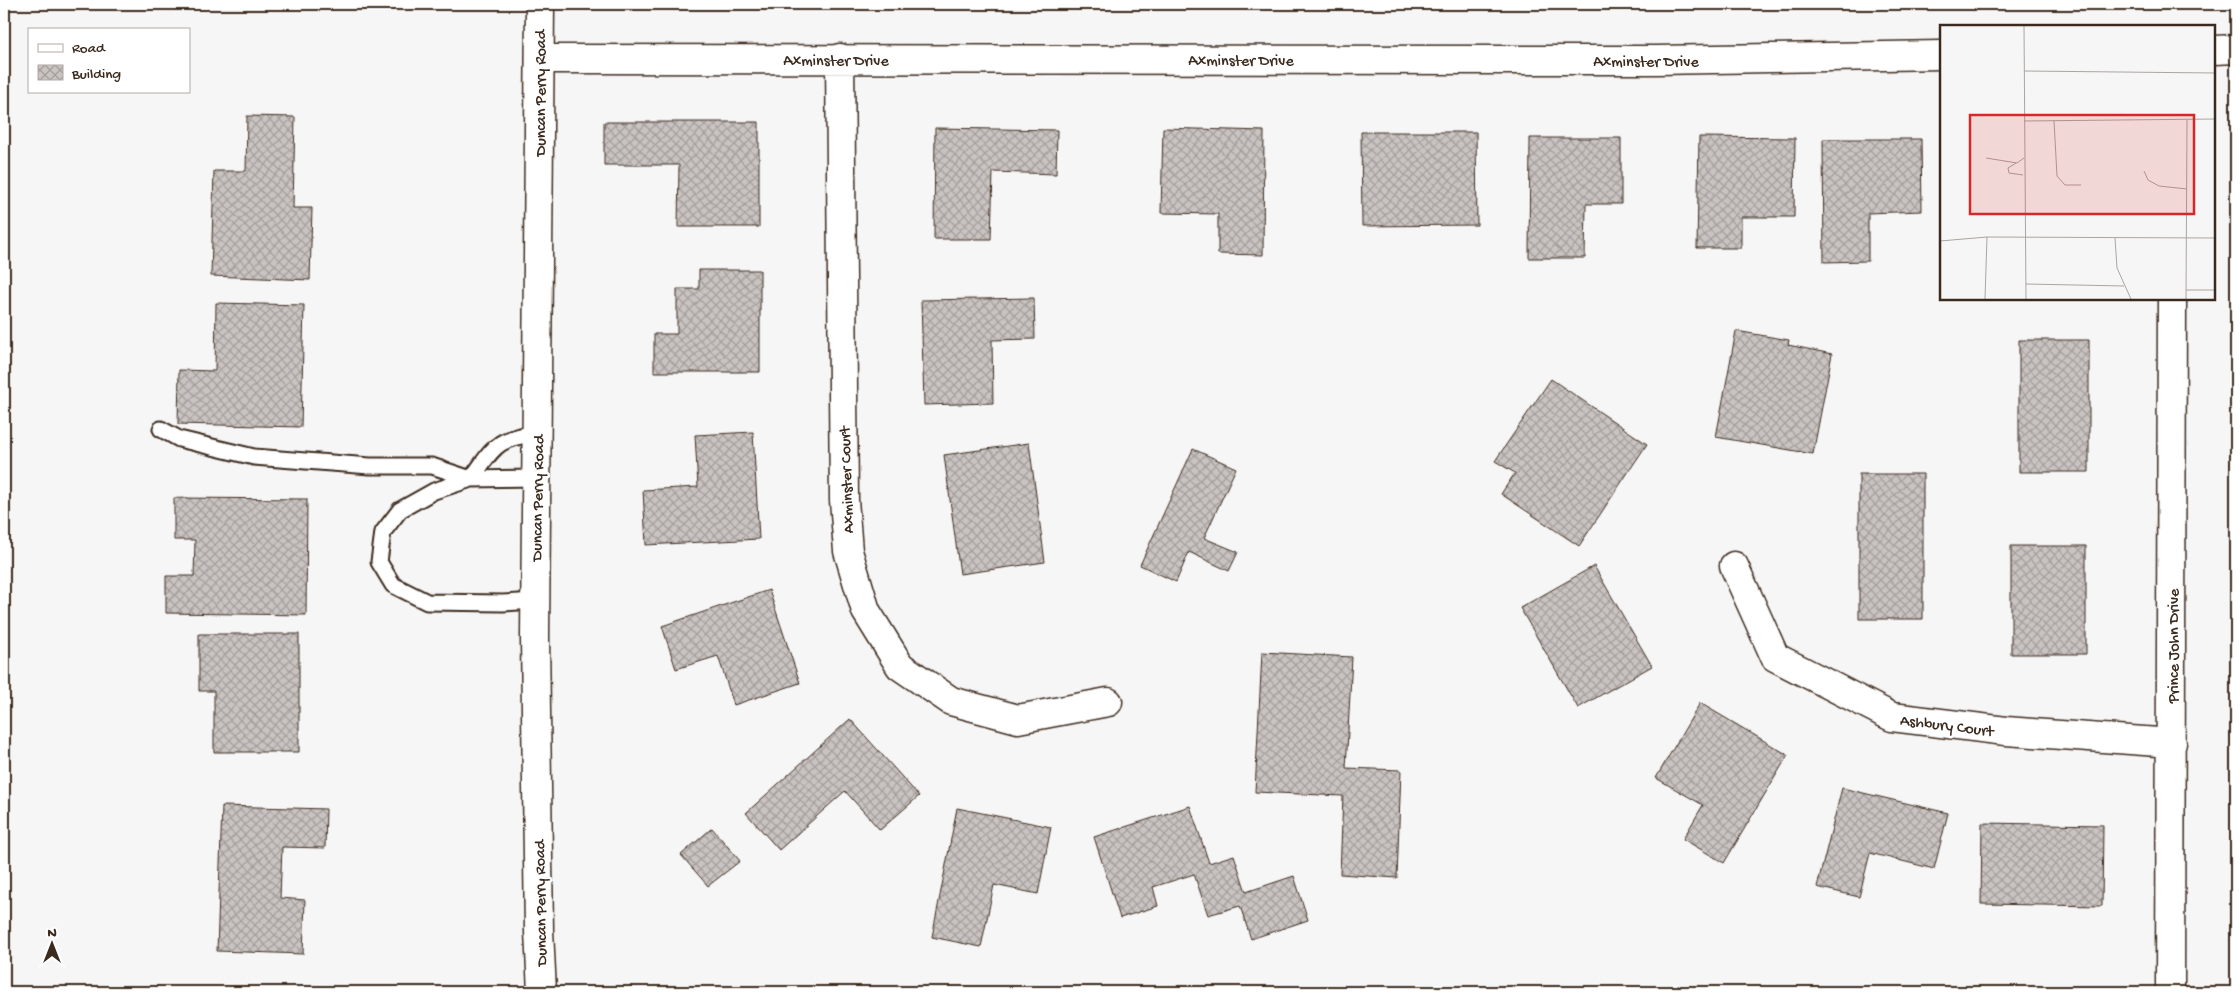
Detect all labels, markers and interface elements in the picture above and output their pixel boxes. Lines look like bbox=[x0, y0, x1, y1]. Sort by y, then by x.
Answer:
inset map bbox=[1940, 25, 2215, 300]
legend bbox=[28, 28, 190, 92]
street label: Duncan Perry Road bbox=[533, 28, 552, 157]
text: Road bbox=[72, 40, 106, 58]
street label: Axminster Drive bbox=[783, 53, 889, 72]
street label: Axminster Drive bbox=[1188, 53, 1294, 72]
street label: Axminster Drive bbox=[1593, 54, 1699, 73]
text: Building bbox=[71, 66, 121, 84]
street label: Axminster Court bbox=[837, 425, 860, 534]
street label: Duncan Perry Road bbox=[529, 433, 550, 562]
street label: Prince John Drive bbox=[2166, 588, 2185, 704]
street label: Ashbury Court bbox=[1899, 712, 1996, 743]
street label: Duncan Perry Road bbox=[532, 838, 553, 967]
north arrow bbox=[28, 918, 78, 968]
text: N bbox=[47, 925, 57, 942]

